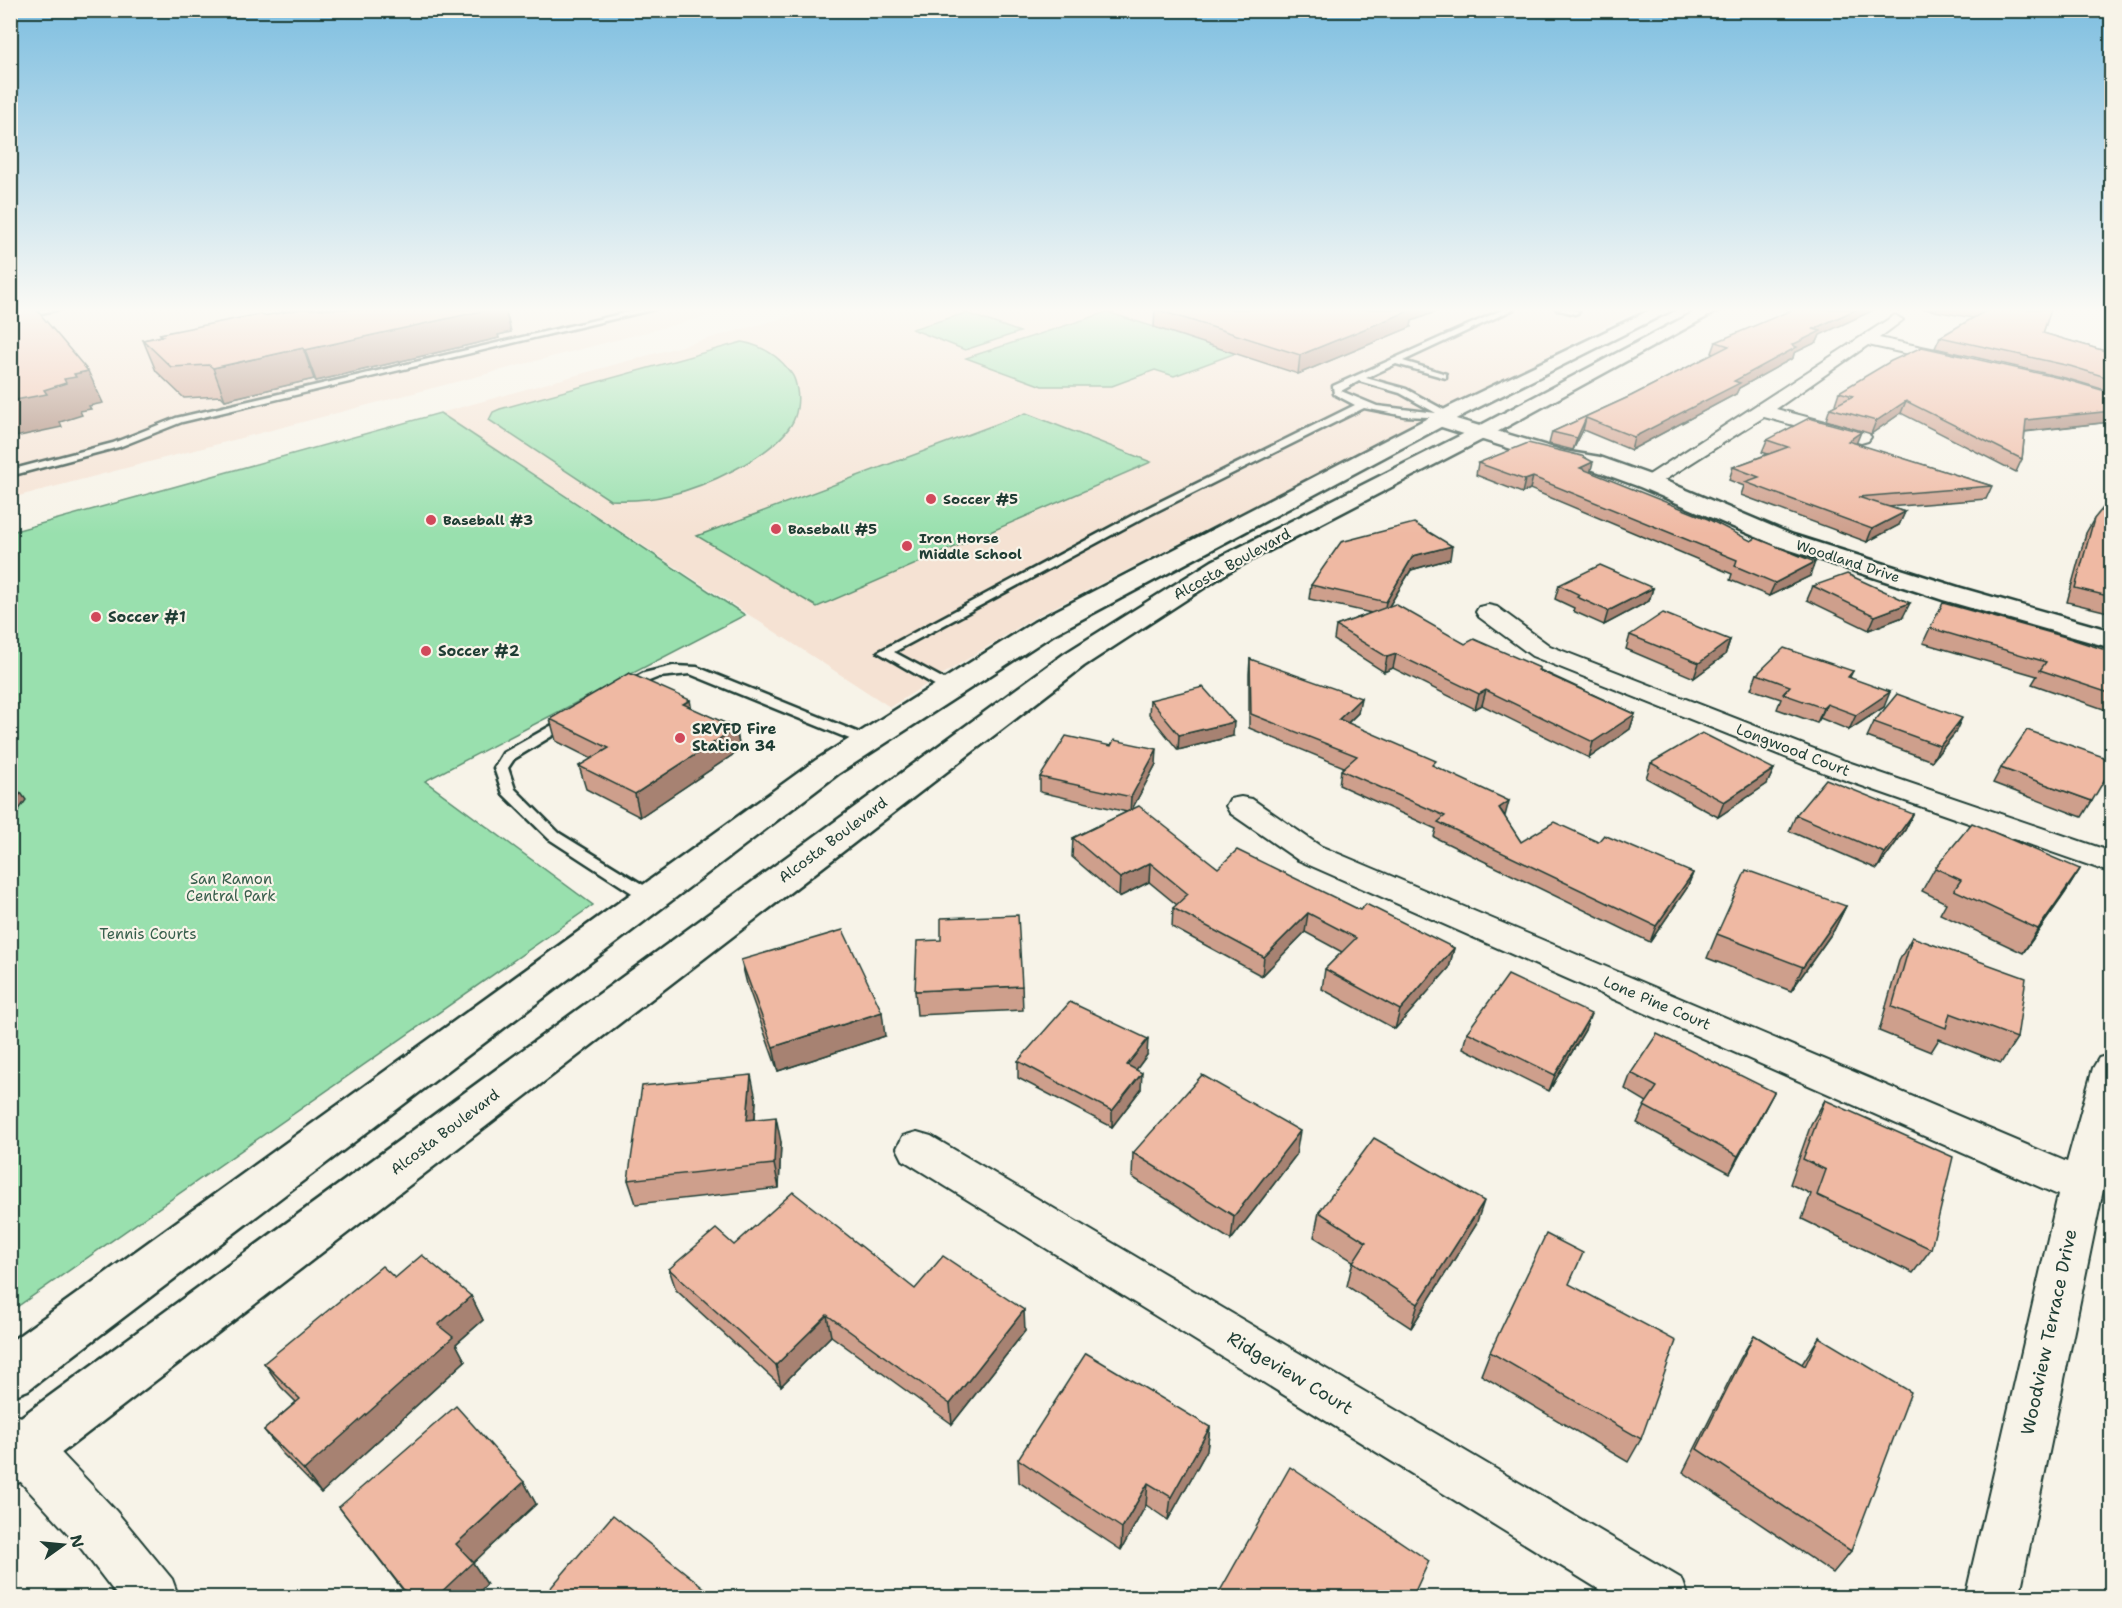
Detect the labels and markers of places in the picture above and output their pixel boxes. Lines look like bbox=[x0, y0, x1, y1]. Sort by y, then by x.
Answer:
place label: Soccer #5 bbox=[943, 490, 1018, 508]
marker: Soccer #5 bbox=[924, 492, 938, 506]
place label: Baseball #3 bbox=[443, 511, 533, 529]
marker: Baseball #3 bbox=[424, 513, 438, 527]
place label: Baseball #5 bbox=[788, 520, 877, 538]
marker: Baseball #5 bbox=[769, 522, 783, 536]
place label: Iron Horse Middle School bbox=[919, 529, 1022, 563]
marker: Iron Horse Middle School bbox=[900, 539, 914, 553]
place label: Soccer #1 bbox=[108, 607, 186, 627]
marker: Soccer #1 bbox=[89, 610, 103, 624]
place label: Soccer #2 bbox=[438, 641, 520, 661]
marker: Soccer #2 bbox=[419, 644, 433, 658]
place label: SRVFD Fire Station 34 bbox=[692, 719, 777, 756]
marker: SRVFD Fire Station 34 bbox=[673, 731, 687, 745]

